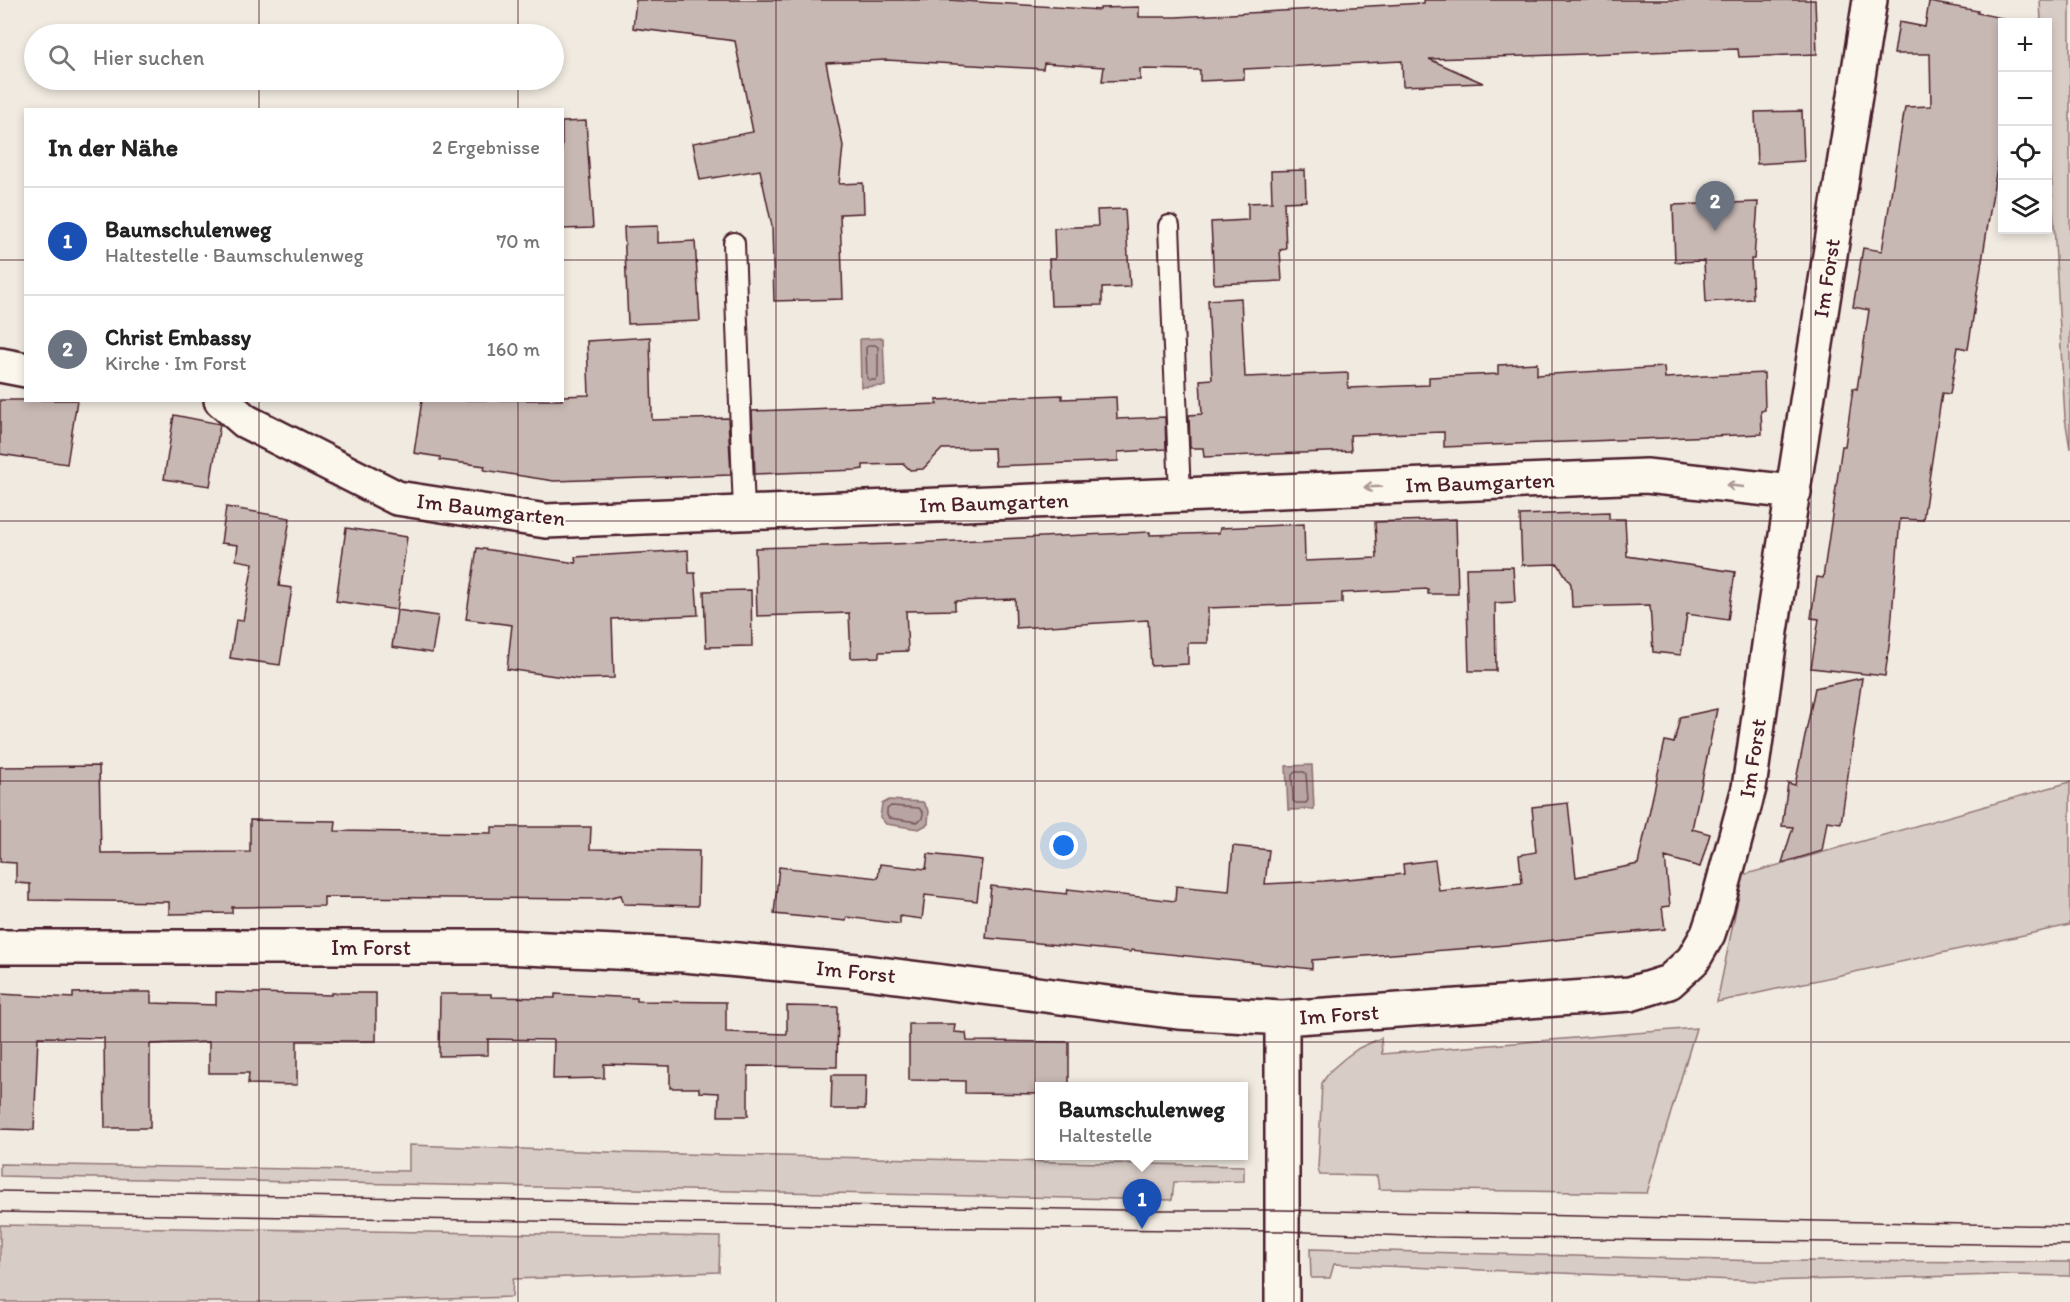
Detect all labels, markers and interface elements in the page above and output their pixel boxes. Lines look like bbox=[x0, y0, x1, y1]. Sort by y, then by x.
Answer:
map controls bbox=[1998, 18, 2052, 234]
button: + bbox=[1998, 18, 2052, 72]
search box bbox=[24, 24, 564, 90]
icon: search bbox=[45, 41, 78, 74]
text: Hier suchen bbox=[93, 44, 204, 71]
button: − bbox=[1998, 72, 2052, 126]
button: locate bbox=[1998, 126, 2052, 180]
text: In der Nähe bbox=[48, 131, 178, 163]
text: 2 Ergebnisse bbox=[432, 135, 540, 159]
button: layers bbox=[1998, 180, 2052, 234]
pin: 2 bbox=[1696, 182, 1734, 231]
text: Baumschulenweg bbox=[105, 216, 271, 243]
text: 1 bbox=[63, 229, 72, 253]
text: 70 m bbox=[496, 229, 540, 253]
street label: Im Forst bbox=[1807, 236, 1846, 320]
text: Haltestelle · Baumschulenweg bbox=[105, 243, 364, 267]
text: Christ Embassy bbox=[105, 324, 251, 351]
text: 2 bbox=[62, 337, 73, 361]
text: 160 m bbox=[487, 337, 540, 361]
text: Kirche · Im Forst bbox=[105, 351, 247, 375]
street label: Im Baumgarten bbox=[1405, 466, 1556, 499]
one-way arrow bbox=[1726, 480, 1746, 491]
one-way arrow bbox=[1364, 481, 1384, 492]
street label: Im Baumgarten bbox=[919, 486, 1070, 519]
street label: Im Baumgarten bbox=[415, 487, 567, 532]
street label: Im Forst bbox=[1733, 716, 1772, 800]
your location bbox=[1049, 831, 1078, 860]
street label: Im Forst bbox=[331, 934, 411, 961]
street label: Im Forst bbox=[815, 954, 897, 989]
street label: Im Forst bbox=[1298, 998, 1380, 1031]
popup bbox=[1035, 1082, 1248, 1160]
text: Baumschulenweg bbox=[1058, 1096, 1225, 1123]
text: Haltestelle bbox=[1058, 1123, 1152, 1147]
pin: 1 bbox=[1122, 1180, 1162, 1229]

